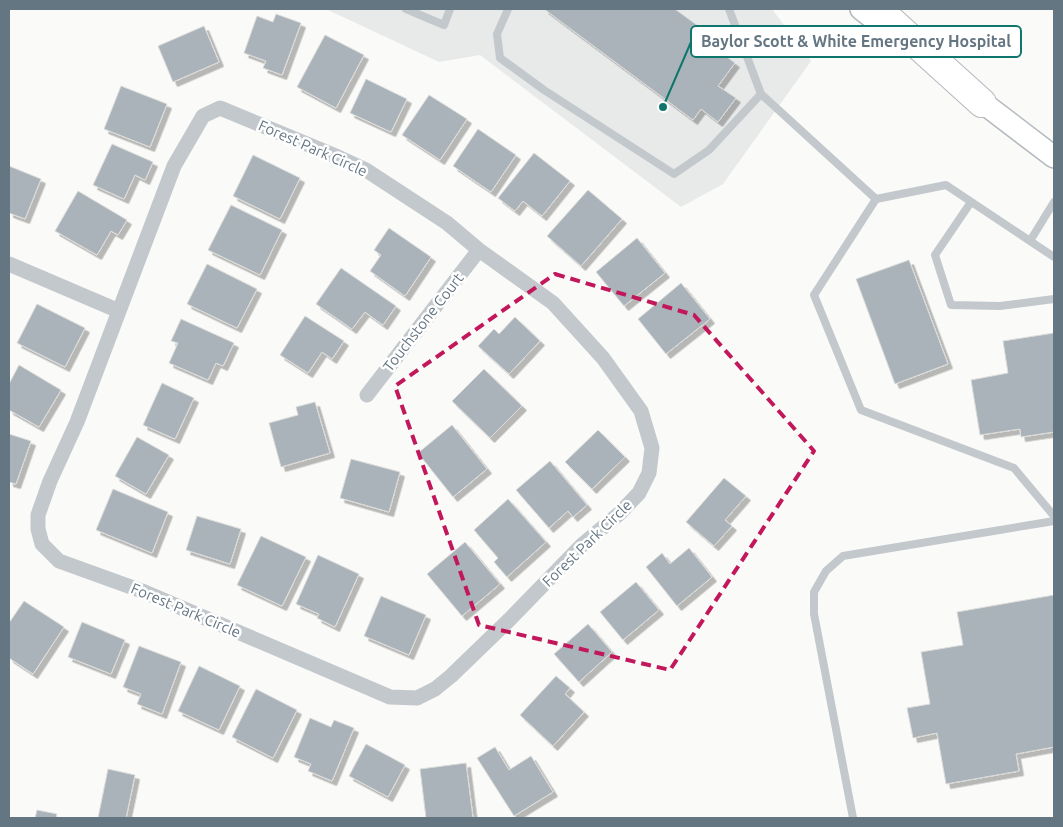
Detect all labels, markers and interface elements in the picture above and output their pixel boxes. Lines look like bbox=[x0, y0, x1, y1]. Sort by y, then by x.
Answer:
callout: Baylor Scott & White Emergency Hospital bbox=[691, 26, 1021, 57]
text: Baylor Scott & White Emergency Hospital bbox=[701, 32, 1011, 50]
street label: Forest Park Circle bbox=[256, 116, 370, 180]
street label: Touchstone Court bbox=[379, 269, 467, 375]
street label: Forest Park Circle bbox=[539, 496, 635, 590]
street label: Forest Park Circle bbox=[129, 579, 243, 641]

